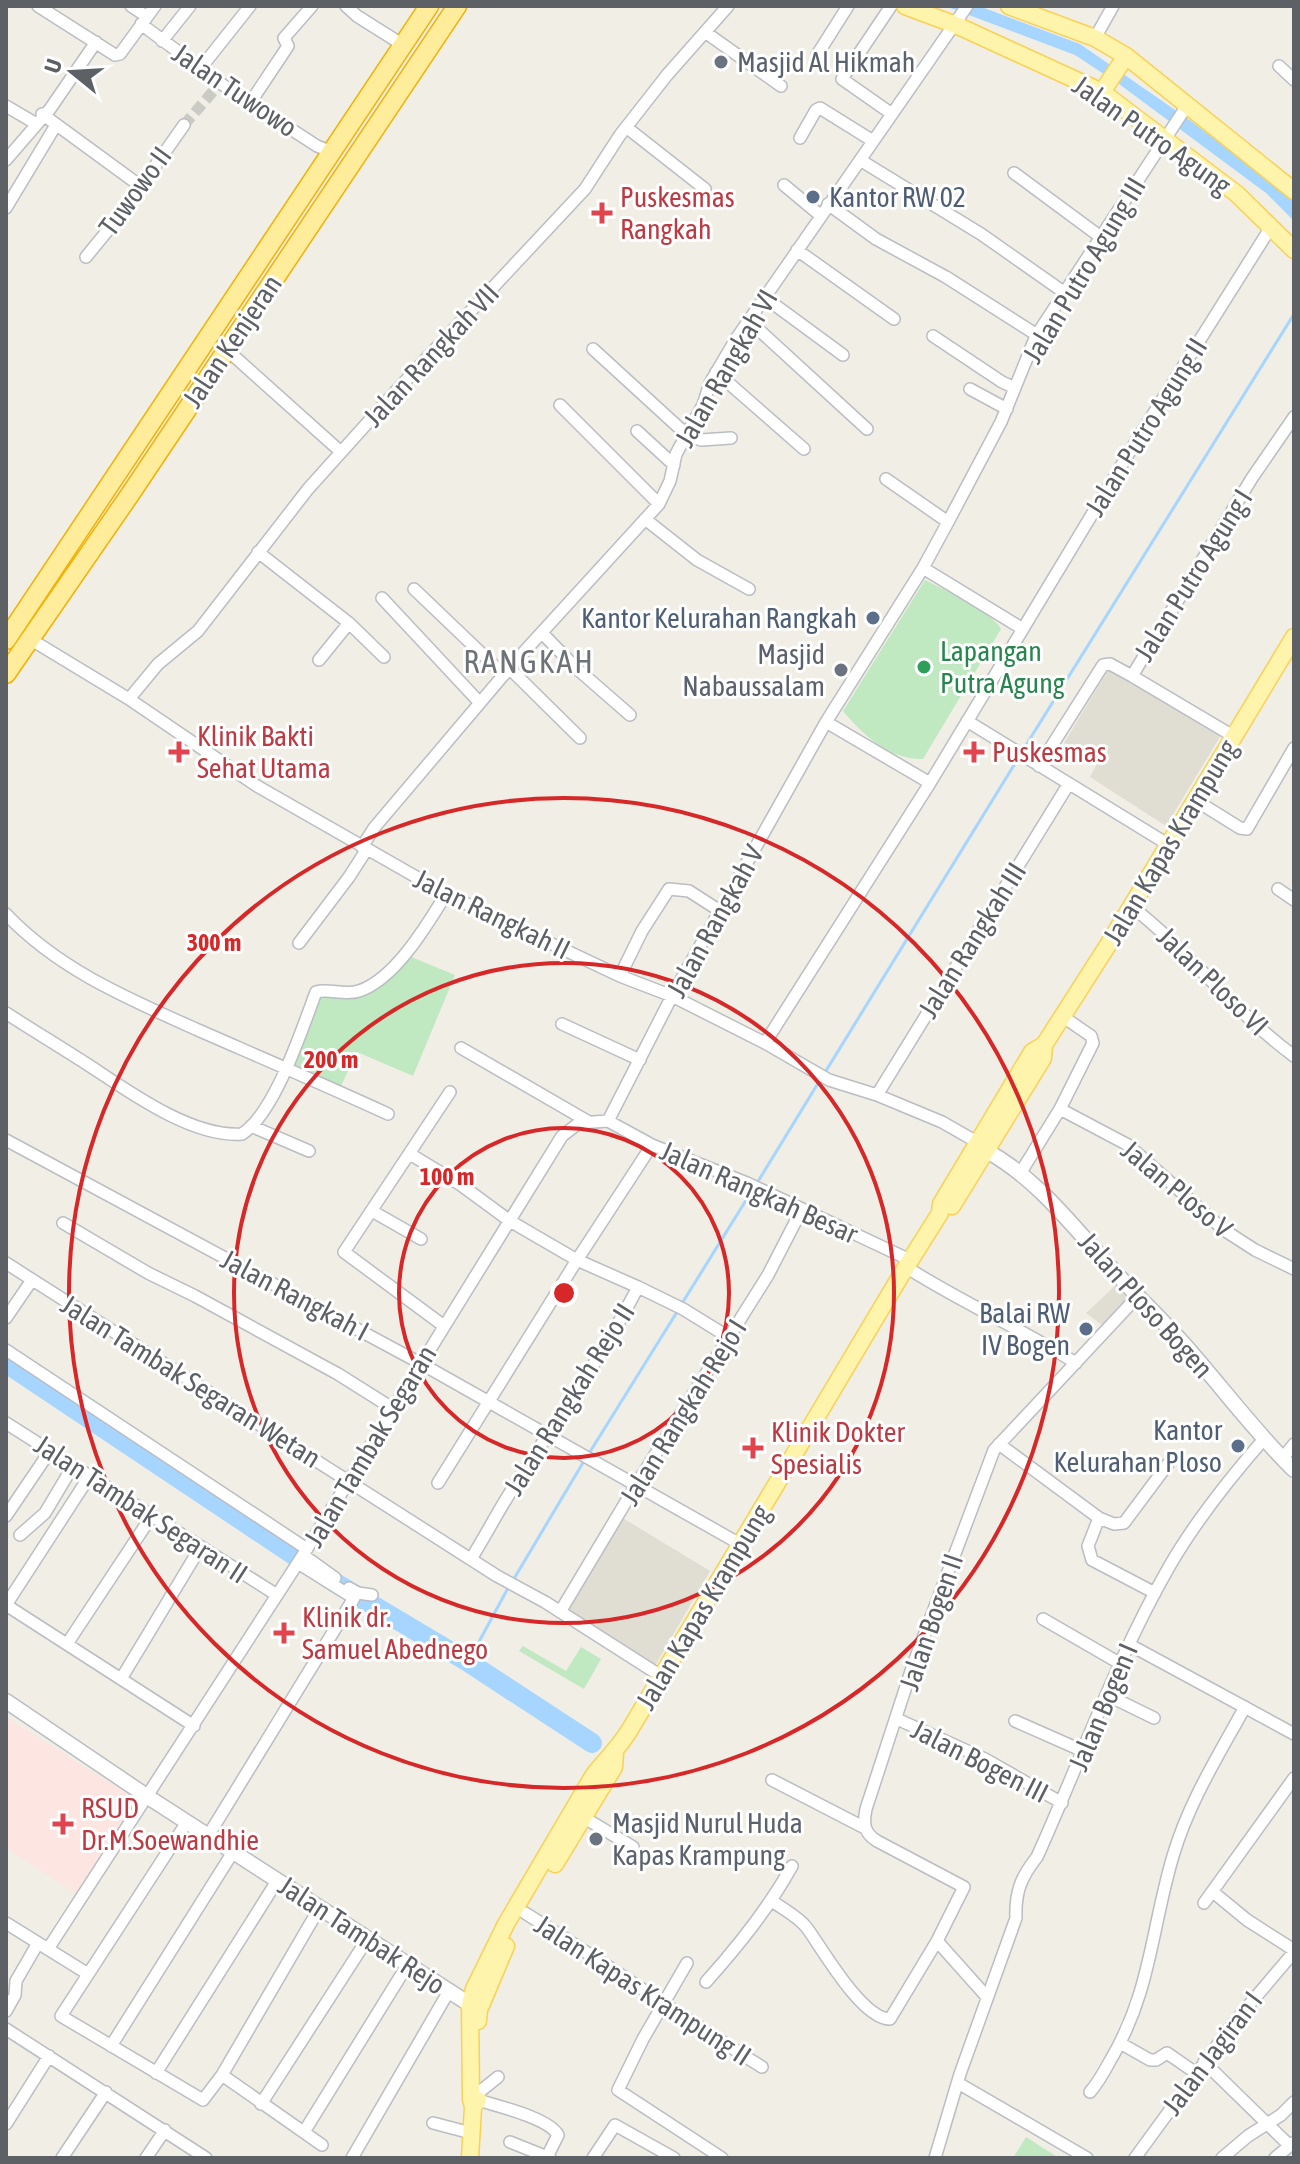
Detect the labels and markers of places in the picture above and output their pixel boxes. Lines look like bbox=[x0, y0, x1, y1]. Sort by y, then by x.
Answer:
place label: Masjid Al Hikmah bbox=[737, 46, 915, 78]
marker: Masjid Al Hikmah bbox=[712, 53, 730, 71]
place label: Puskesmas Rangkah bbox=[620, 181, 735, 245]
place label: Kantor RW 02 bbox=[829, 181, 966, 213]
marker: Kantor RW 02 bbox=[804, 188, 822, 206]
marker: Puskesmas Rangkah bbox=[591, 202, 613, 224]
place label: Kantor Kelurahan Rangkah bbox=[581, 602, 857, 634]
marker: Kantor Kelurahan Rangkah bbox=[864, 609, 882, 627]
place label: Lapangan Putra Agung bbox=[940, 635, 1065, 699]
place label: Masjid Nabaussalam bbox=[682, 638, 825, 702]
marker: Lapangan Putra Agung bbox=[915, 658, 933, 676]
marker: Masjid Nabaussalam bbox=[832, 661, 850, 679]
place label: Klinik Bakti Sehat Utama bbox=[197, 720, 331, 784]
place label: Puskesmas bbox=[992, 736, 1107, 768]
marker: Klinik Bakti Sehat Utama bbox=[168, 741, 190, 763]
marker: Puskesmas bbox=[963, 741, 985, 763]
centre of rings bbox=[550, 1279, 578, 1307]
place label: Balai RW IV Bogen bbox=[979, 1297, 1071, 1361]
marker: Balai RW IV Bogen bbox=[1077, 1320, 1095, 1338]
place label: Kantor Kelurahan Ploso bbox=[1053, 1414, 1223, 1478]
place label: Klinik Dokter Spesialis bbox=[771, 1416, 905, 1480]
marker: Klinik Dokter Spesialis bbox=[742, 1437, 764, 1459]
marker: Kantor Kelurahan Ploso bbox=[1229, 1437, 1247, 1455]
place label: Klinik dr. Samuel Abednego bbox=[302, 1601, 488, 1665]
marker: Klinik dr. Samuel Abednego bbox=[273, 1622, 295, 1644]
place label: RSUD Dr.M.Soewandhie bbox=[81, 1792, 259, 1856]
place label: Masjid Nurul Huda Kapas Krampung bbox=[612, 1807, 803, 1871]
marker: RSUD Dr.M.Soewandhie bbox=[52, 1813, 74, 1835]
marker: Masjid Nurul Huda Kapas Krampung bbox=[587, 1830, 605, 1848]

